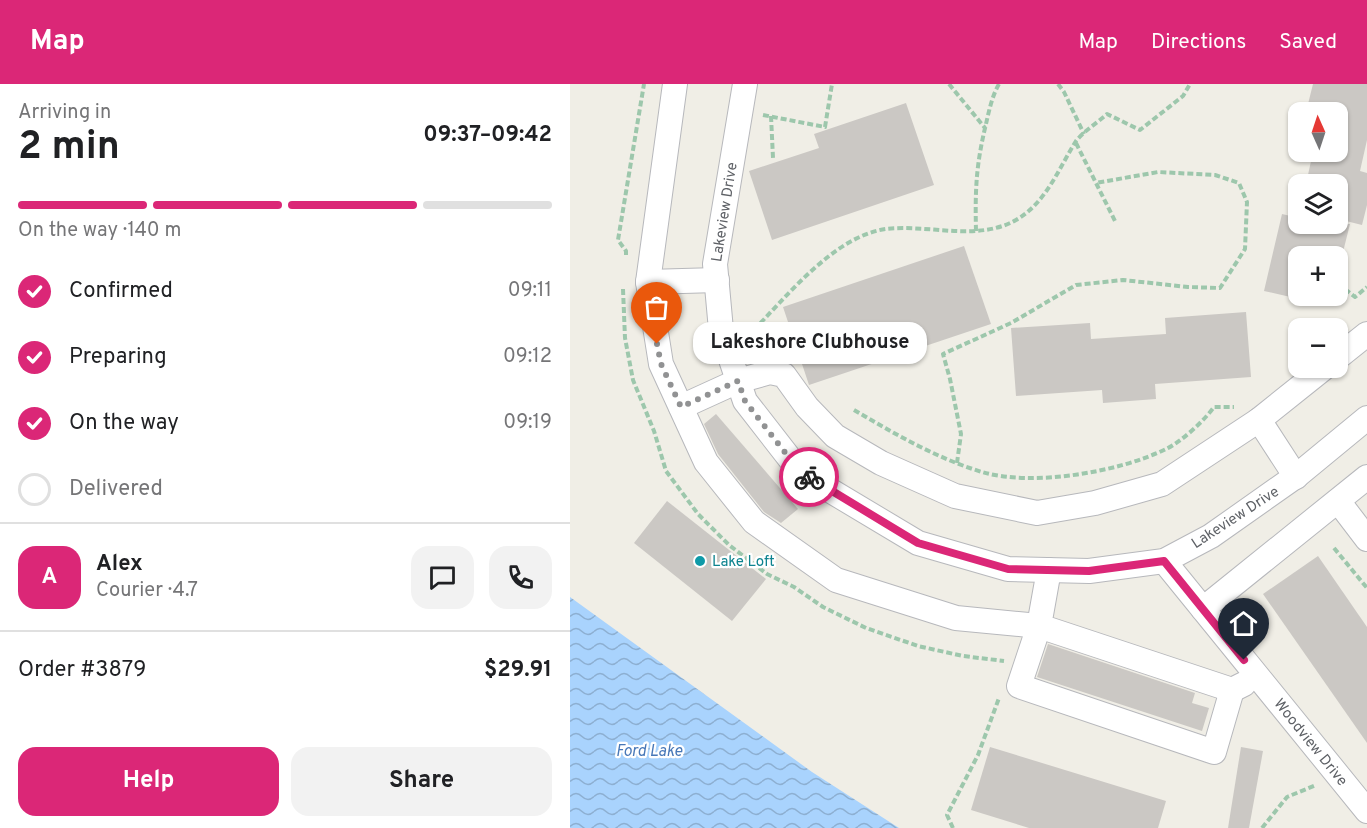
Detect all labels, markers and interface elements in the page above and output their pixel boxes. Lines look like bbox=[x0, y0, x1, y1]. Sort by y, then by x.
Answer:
text: Map bbox=[30, 24, 85, 60]
text: Map bbox=[1078, 29, 1118, 56]
text: Directions bbox=[1151, 29, 1246, 56]
text: Saved bbox=[1279, 29, 1337, 56]
text: Arriving in bbox=[18, 100, 111, 126]
north arrow bbox=[1288, 102, 1348, 162]
map controls bbox=[1288, 102, 1348, 378]
text: 09:37–09:42 bbox=[423, 122, 552, 149]
text: 2 min bbox=[18, 124, 120, 173]
street label: Lakeview Drive bbox=[708, 161, 743, 263]
button: layers bbox=[1288, 174, 1348, 234]
text: On the way · 140 m bbox=[18, 218, 181, 244]
button: + bbox=[1288, 246, 1348, 306]
icon: check bbox=[18, 275, 51, 308]
text: Confirmed bbox=[69, 278, 173, 305]
text: 09:11 bbox=[508, 278, 552, 304]
pin bbox=[631, 282, 682, 344]
icon: bag bbox=[640, 291, 673, 324]
button: − bbox=[1288, 318, 1348, 378]
callout: Lakeshore Clubhouse bbox=[693, 323, 927, 365]
text: Lakeshore Clubhouse bbox=[711, 330, 909, 356]
icon: check bbox=[18, 341, 51, 374]
text: Preparing bbox=[69, 344, 167, 371]
text: 09:12 bbox=[503, 344, 552, 370]
icon: check bbox=[18, 407, 51, 440]
text: On the way bbox=[69, 410, 179, 437]
text: 09:19 bbox=[503, 410, 552, 436]
courier bbox=[779, 447, 839, 507]
icon: bike bbox=[793, 461, 826, 494]
text: Delivered bbox=[69, 476, 163, 503]
street label: Lakeview Drive bbox=[1188, 483, 1283, 554]
button: chat bbox=[411, 546, 474, 609]
button: phone bbox=[489, 546, 552, 609]
text: Alex bbox=[96, 551, 143, 578]
place label: Lake Loft bbox=[712, 553, 775, 572]
marker: Lake Loft bbox=[693, 554, 707, 568]
text: A bbox=[42, 564, 57, 591]
text: Courier · 4.7 bbox=[96, 578, 198, 604]
pin bbox=[1218, 598, 1269, 660]
icon: home bbox=[1227, 607, 1260, 640]
text: Order #3879 bbox=[18, 657, 146, 684]
text: $29.91 bbox=[484, 657, 552, 684]
street label: Woodview Drive bbox=[1269, 695, 1351, 791]
water label: Ford Lake bbox=[616, 742, 683, 762]
button: Help bbox=[18, 747, 279, 816]
button: Share bbox=[291, 747, 552, 816]

